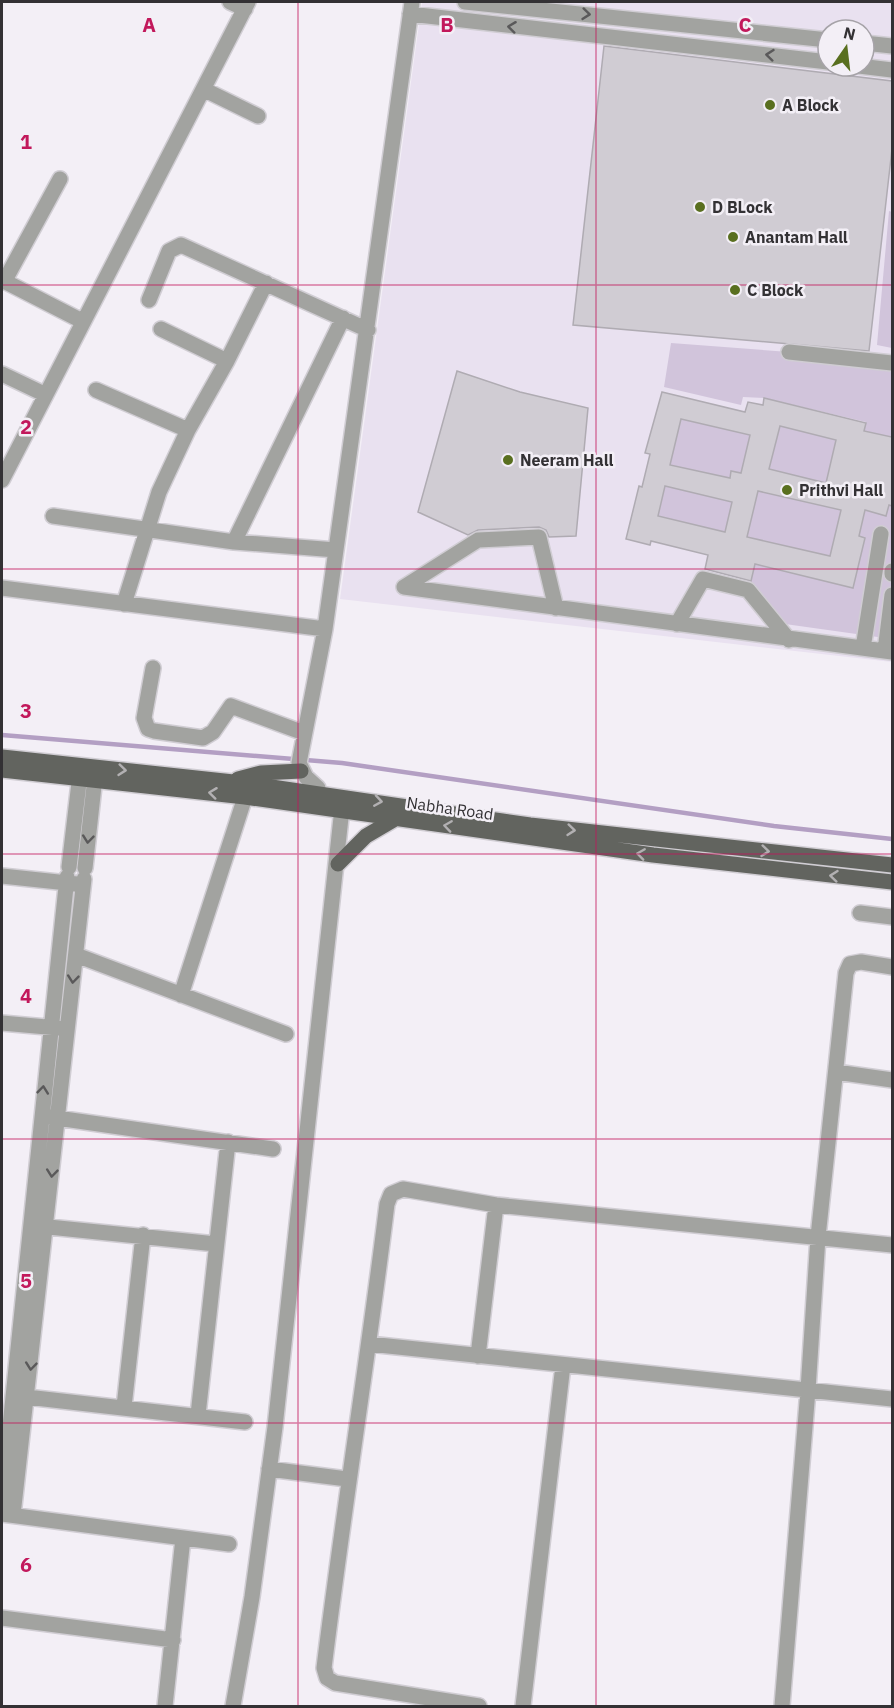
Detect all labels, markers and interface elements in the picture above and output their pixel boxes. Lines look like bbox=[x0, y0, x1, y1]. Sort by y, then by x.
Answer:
one-way arrow bbox=[581, 8, 590, 20]
text: A bbox=[142, 11, 156, 38]
text: B bbox=[440, 11, 454, 38]
text: C bbox=[738, 11, 752, 38]
north arrow bbox=[816, 18, 876, 78]
one-way arrow bbox=[508, 21, 517, 33]
text: N bbox=[842, 22, 858, 45]
one-way arrow bbox=[765, 49, 774, 62]
place label: A Block bbox=[782, 95, 840, 115]
marker: A Block bbox=[763, 98, 777, 112]
text: 1 bbox=[20, 128, 32, 155]
place label: D BLock bbox=[712, 197, 773, 217]
marker: D BLock bbox=[693, 200, 707, 214]
place label: Anantam Hall bbox=[745, 227, 848, 247]
marker: Anantam Hall bbox=[726, 230, 740, 244]
place label: C Block bbox=[747, 280, 804, 300]
marker: C Block bbox=[728, 283, 742, 297]
text: 2 bbox=[20, 413, 32, 440]
place label: Neeram Hall bbox=[520, 450, 613, 470]
marker: Neeram Hall bbox=[501, 453, 515, 467]
place label: Prithvi Hall bbox=[799, 480, 883, 500]
marker: Prithvi Hall bbox=[780, 483, 794, 497]
text: 3 bbox=[20, 697, 32, 724]
one-way arrow bbox=[118, 764, 127, 776]
one-way arrow bbox=[208, 787, 218, 800]
street label: Nabha Road bbox=[405, 792, 495, 824]
one-way arrow bbox=[374, 795, 383, 807]
one-way arrow bbox=[443, 821, 452, 833]
one-way arrow bbox=[567, 823, 576, 836]
one-way arrow bbox=[82, 834, 95, 843]
one-way arrow bbox=[760, 844, 770, 857]
one-way arrow bbox=[636, 848, 645, 860]
one-way arrow bbox=[830, 870, 839, 883]
one-way arrow bbox=[67, 974, 80, 983]
text: 4 bbox=[20, 982, 32, 1009]
one-way arrow bbox=[37, 1085, 49, 1094]
one-way arrow bbox=[46, 1168, 59, 1177]
text: 5 bbox=[20, 1267, 32, 1294]
one-way arrow bbox=[25, 1362, 37, 1371]
text: 6 bbox=[20, 1551, 32, 1578]

